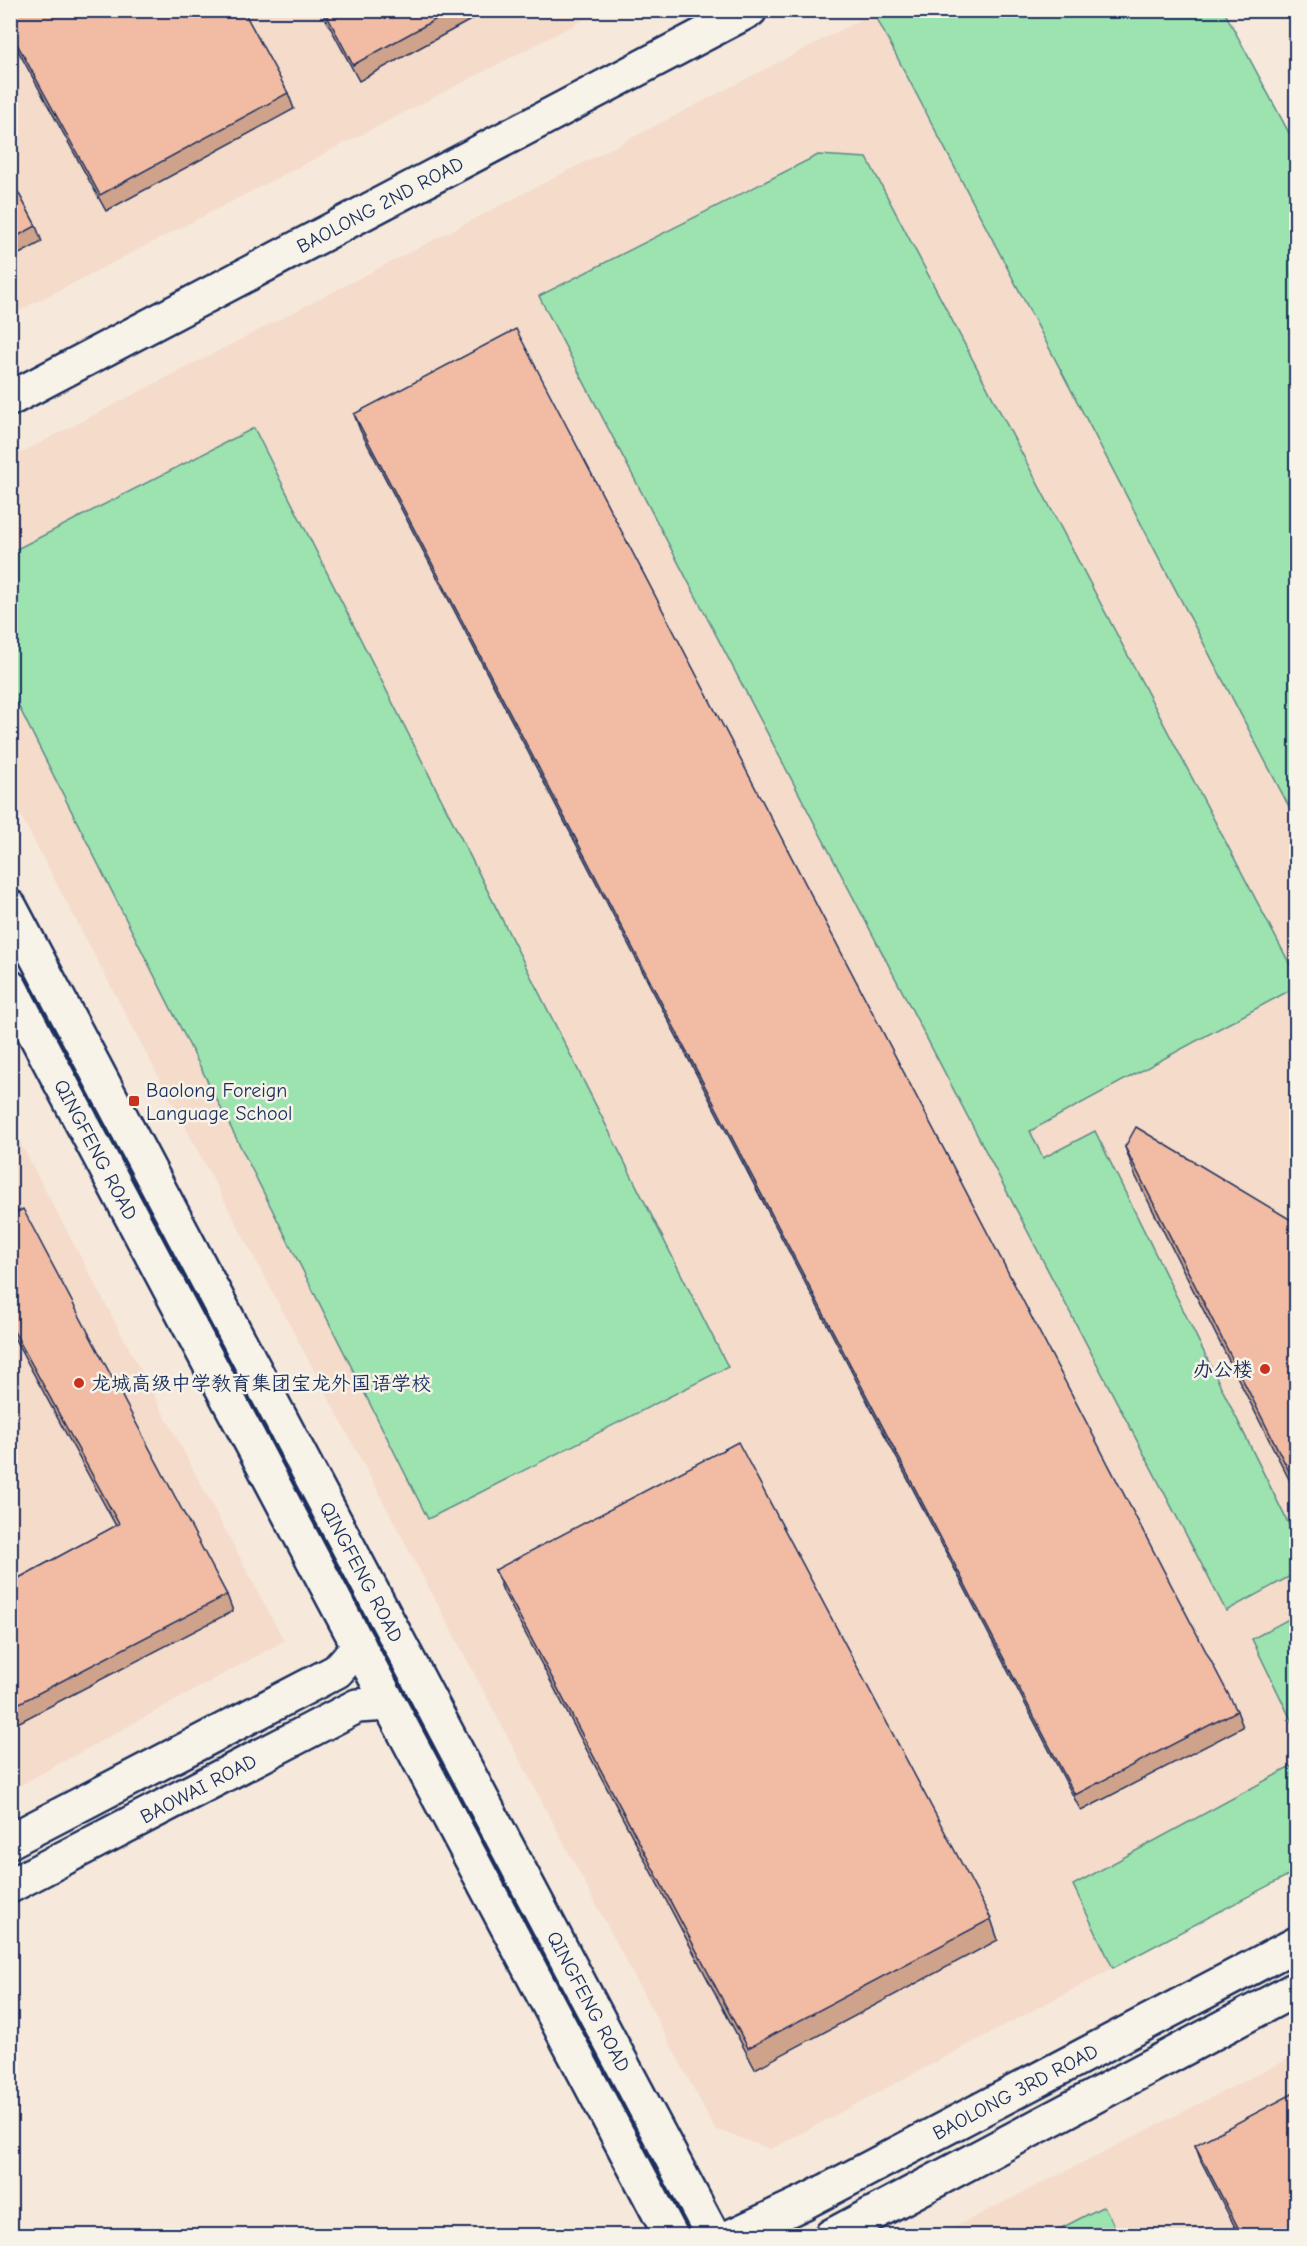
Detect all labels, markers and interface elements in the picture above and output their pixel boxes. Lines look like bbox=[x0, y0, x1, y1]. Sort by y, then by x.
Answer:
street label: BAOLONG 2ND ROAD bbox=[293, 152, 468, 258]
street label: QINGFENG ROAD bbox=[49, 1076, 142, 1224]
place label: Baolong Foreign Language School bbox=[146, 1079, 292, 1125]
marker: Baolong Foreign Language School bbox=[127, 1094, 141, 1108]
place label: 办公楼 bbox=[1193, 1358, 1253, 1381]
marker: 办公楼 bbox=[1258, 1362, 1272, 1376]
place label: 龙城高级中学教育集团宝龙外国语学校 bbox=[91, 1372, 431, 1395]
marker: 龙城高级中学教育集团宝龙外国语学校 bbox=[72, 1376, 86, 1390]
street label: QINGFENG ROAD bbox=[315, 1498, 408, 1646]
street label: BAOWAI ROAD bbox=[136, 1749, 260, 1828]
street label: QINGFENG ROAD bbox=[542, 1927, 635, 2076]
street label: BAOLONG 3RD ROAD bbox=[929, 2039, 1102, 2145]

